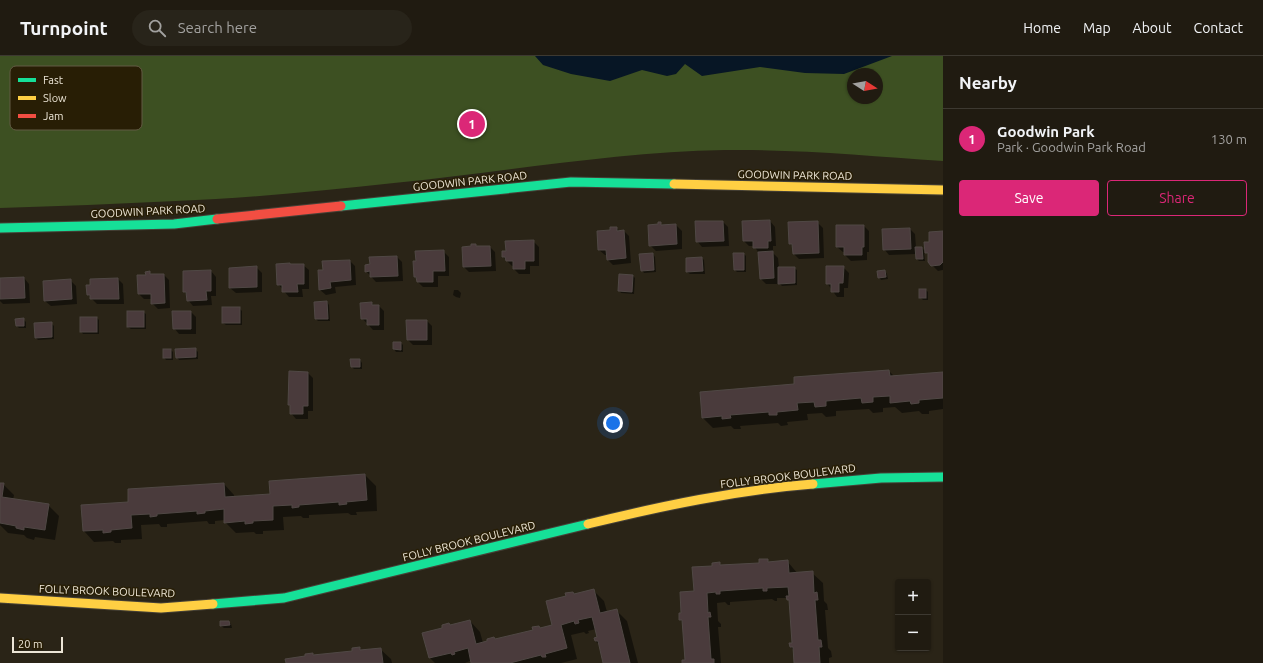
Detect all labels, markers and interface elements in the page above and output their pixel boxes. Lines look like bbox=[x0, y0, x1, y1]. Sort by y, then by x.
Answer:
search box bbox=[132, 10, 412, 46]
text: Turnpoint bbox=[20, 17, 108, 39]
icon: search bbox=[146, 17, 168, 39]
text: Search here bbox=[178, 19, 257, 36]
text: Home bbox=[1023, 20, 1061, 36]
text: Map bbox=[1083, 20, 1111, 36]
text: About bbox=[1133, 20, 1172, 36]
text: Contact bbox=[1194, 20, 1243, 36]
legend bbox=[10, 66, 142, 130]
north arrow bbox=[847, 68, 883, 104]
text: Nearby bbox=[959, 73, 1017, 92]
text: Fast bbox=[43, 74, 64, 86]
text: Slow bbox=[43, 92, 67, 104]
pin: 1 bbox=[459, 109, 485, 139]
text: Jam bbox=[43, 110, 64, 122]
text: Goodwin Park bbox=[997, 123, 1095, 140]
text: 1 bbox=[968, 132, 976, 146]
text: 130 m bbox=[1211, 132, 1247, 146]
text: Park · Goodwin Park Road bbox=[997, 140, 1146, 154]
street label: GOODWIN PARK ROAD bbox=[737, 168, 853, 182]
street label: GOODWIN PARK ROAD bbox=[412, 169, 528, 193]
button: Save bbox=[959, 180, 1099, 216]
button: Share bbox=[1107, 180, 1247, 216]
street label: GOODWIN PARK ROAD bbox=[90, 202, 206, 220]
your location bbox=[603, 413, 623, 433]
street label: FOLLY BROOK BOULEVARD bbox=[720, 462, 857, 490]
street label: FOLLY BROOK BOULEVARD bbox=[401, 519, 537, 563]
map controls bbox=[895, 579, 931, 651]
button: + bbox=[895, 579, 931, 615]
street label: FOLLY BROOK BOULEVARD bbox=[39, 583, 176, 599]
button: − bbox=[895, 615, 931, 651]
scale bar bbox=[12, 635, 63, 654]
text: 20 m bbox=[18, 638, 42, 650]

